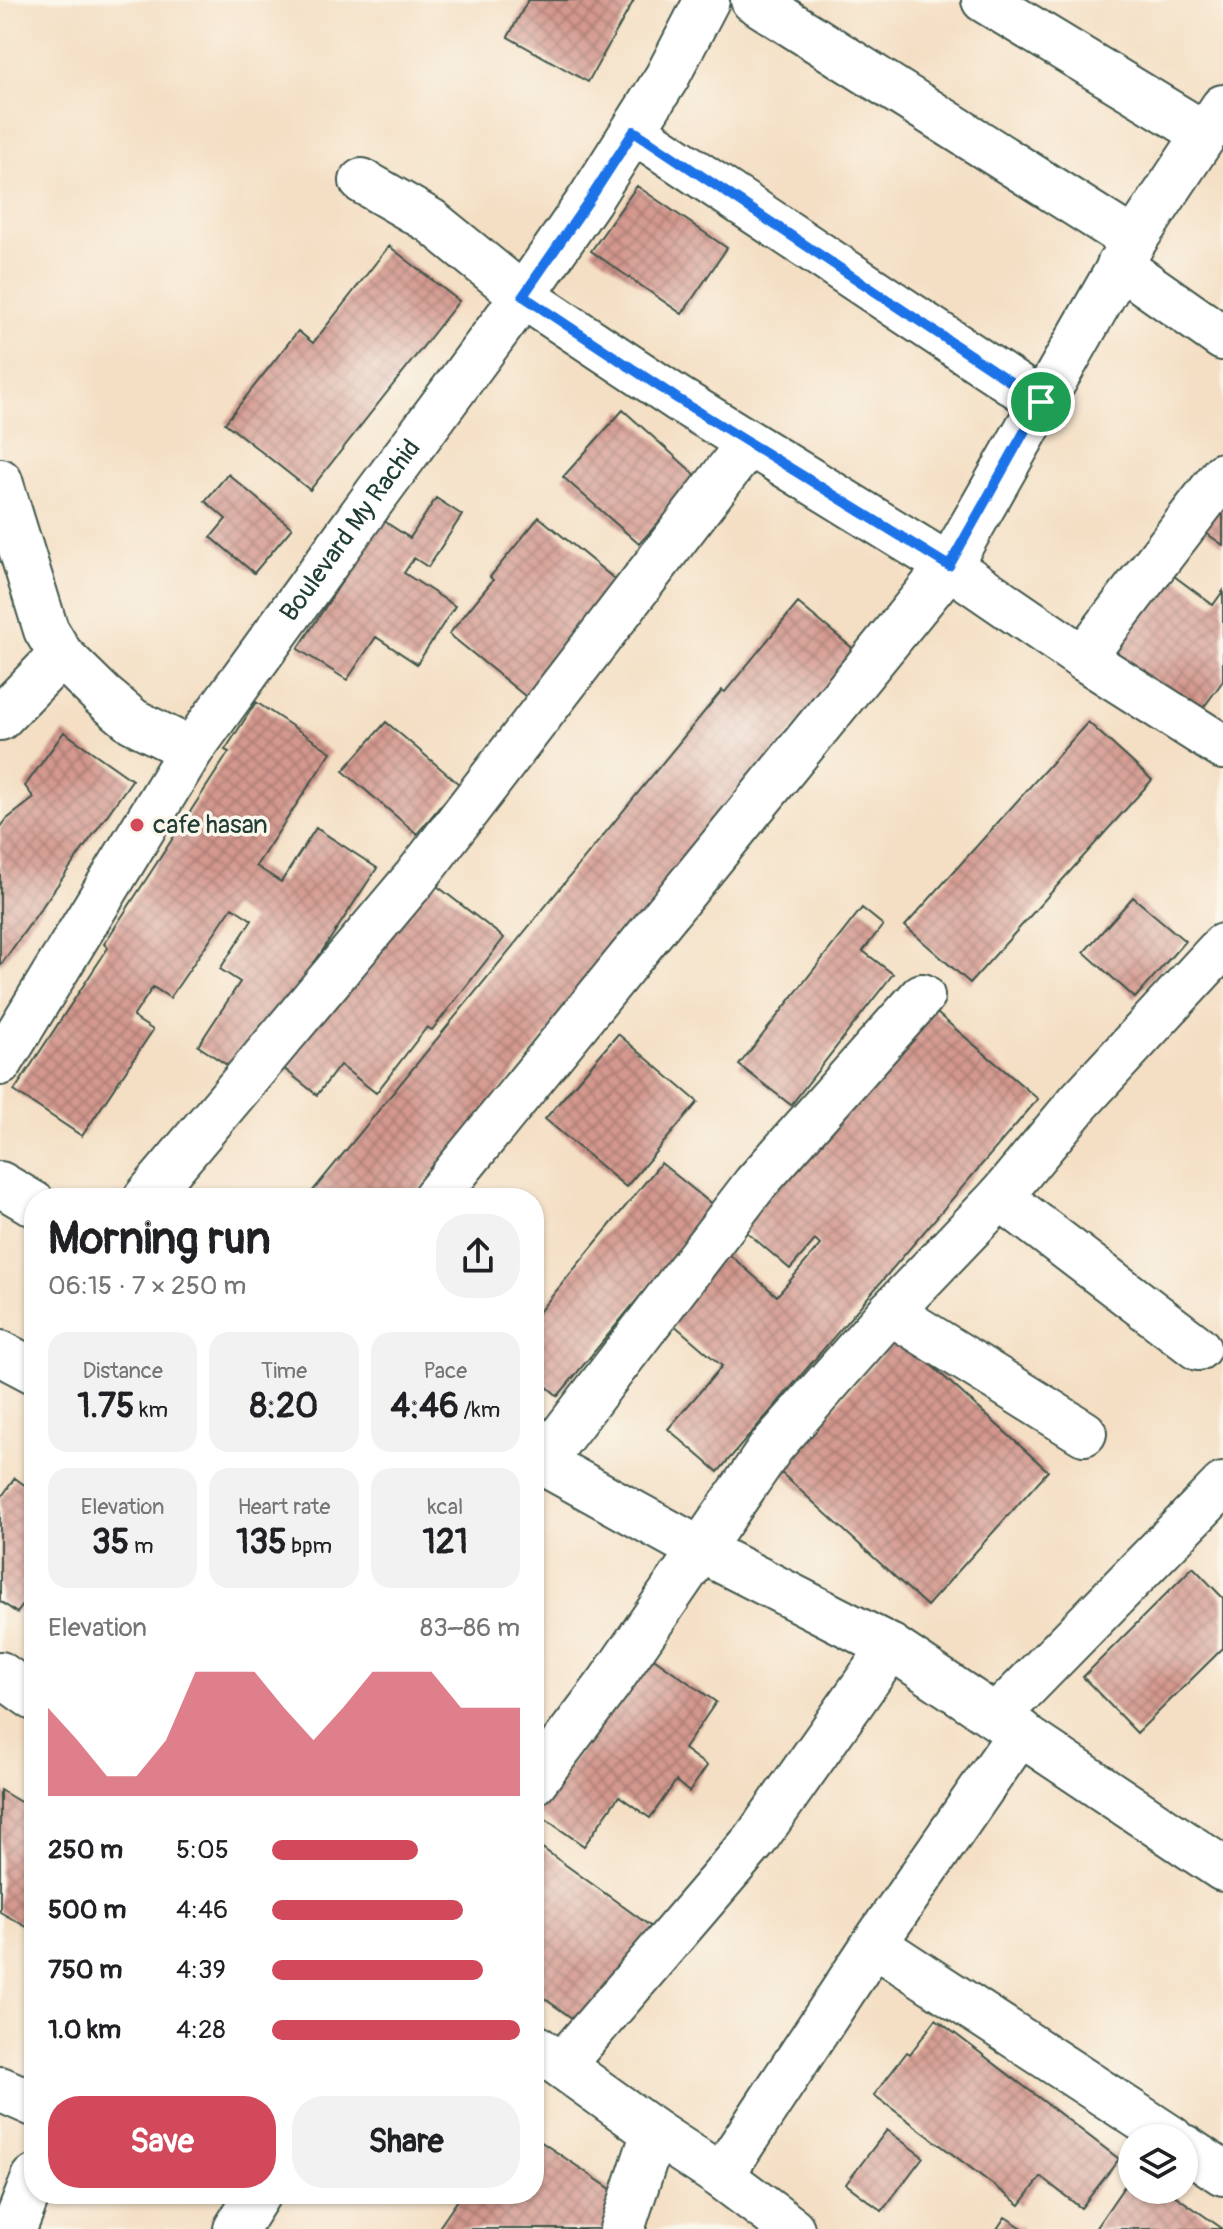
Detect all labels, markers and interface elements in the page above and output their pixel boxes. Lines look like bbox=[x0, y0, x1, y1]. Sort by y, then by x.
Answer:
pin bbox=[1007, 368, 1075, 436]
icon: arrive bbox=[1019, 380, 1063, 424]
street label: Boulevard My Rachid bbox=[273, 433, 427, 628]
place label: cafe hasan bbox=[153, 809, 268, 841]
marker: cafe hasan bbox=[128, 816, 146, 834]
text: Morning run bbox=[48, 1212, 271, 1267]
button: share bbox=[436, 1214, 520, 1298]
text: 06:15 · 7 × 250 m bbox=[48, 1270, 246, 1302]
text: Distance bbox=[82, 1357, 163, 1385]
text: Time bbox=[261, 1357, 307, 1385]
text: Pace bbox=[424, 1357, 467, 1385]
text: 1.75 bbox=[77, 1385, 135, 1428]
text: 8:20 bbox=[250, 1385, 318, 1428]
text: 4:46 bbox=[390, 1385, 459, 1428]
text: km bbox=[135, 1396, 168, 1424]
text: /km bbox=[459, 1396, 500, 1424]
text: Elevation bbox=[81, 1493, 165, 1521]
text: Heart rate bbox=[238, 1493, 330, 1521]
text: kcal bbox=[427, 1493, 463, 1521]
text: 35 bbox=[92, 1521, 129, 1564]
text: 135 bbox=[236, 1521, 287, 1564]
text: 121 bbox=[423, 1521, 468, 1564]
text: m bbox=[129, 1532, 154, 1560]
text: bpm bbox=[287, 1532, 332, 1560]
text: Elevation bbox=[48, 1612, 147, 1644]
text: 83–86 m bbox=[420, 1612, 520, 1644]
text: 250 m bbox=[48, 1834, 123, 1866]
text: 5:05 bbox=[176, 1834, 229, 1866]
text: 500 m bbox=[48, 1894, 126, 1926]
text: 4:46 bbox=[176, 1894, 228, 1926]
text: 750 m bbox=[48, 1954, 122, 1986]
text: 4:39 bbox=[176, 1954, 226, 1986]
text: 1.0 km bbox=[48, 2014, 121, 2046]
text: 4:28 bbox=[176, 2014, 226, 2046]
button: Save bbox=[48, 2096, 276, 2188]
button: Share bbox=[292, 2096, 520, 2188]
map controls bbox=[1118, 2124, 1198, 2204]
button: layers bbox=[1118, 2124, 1198, 2204]

